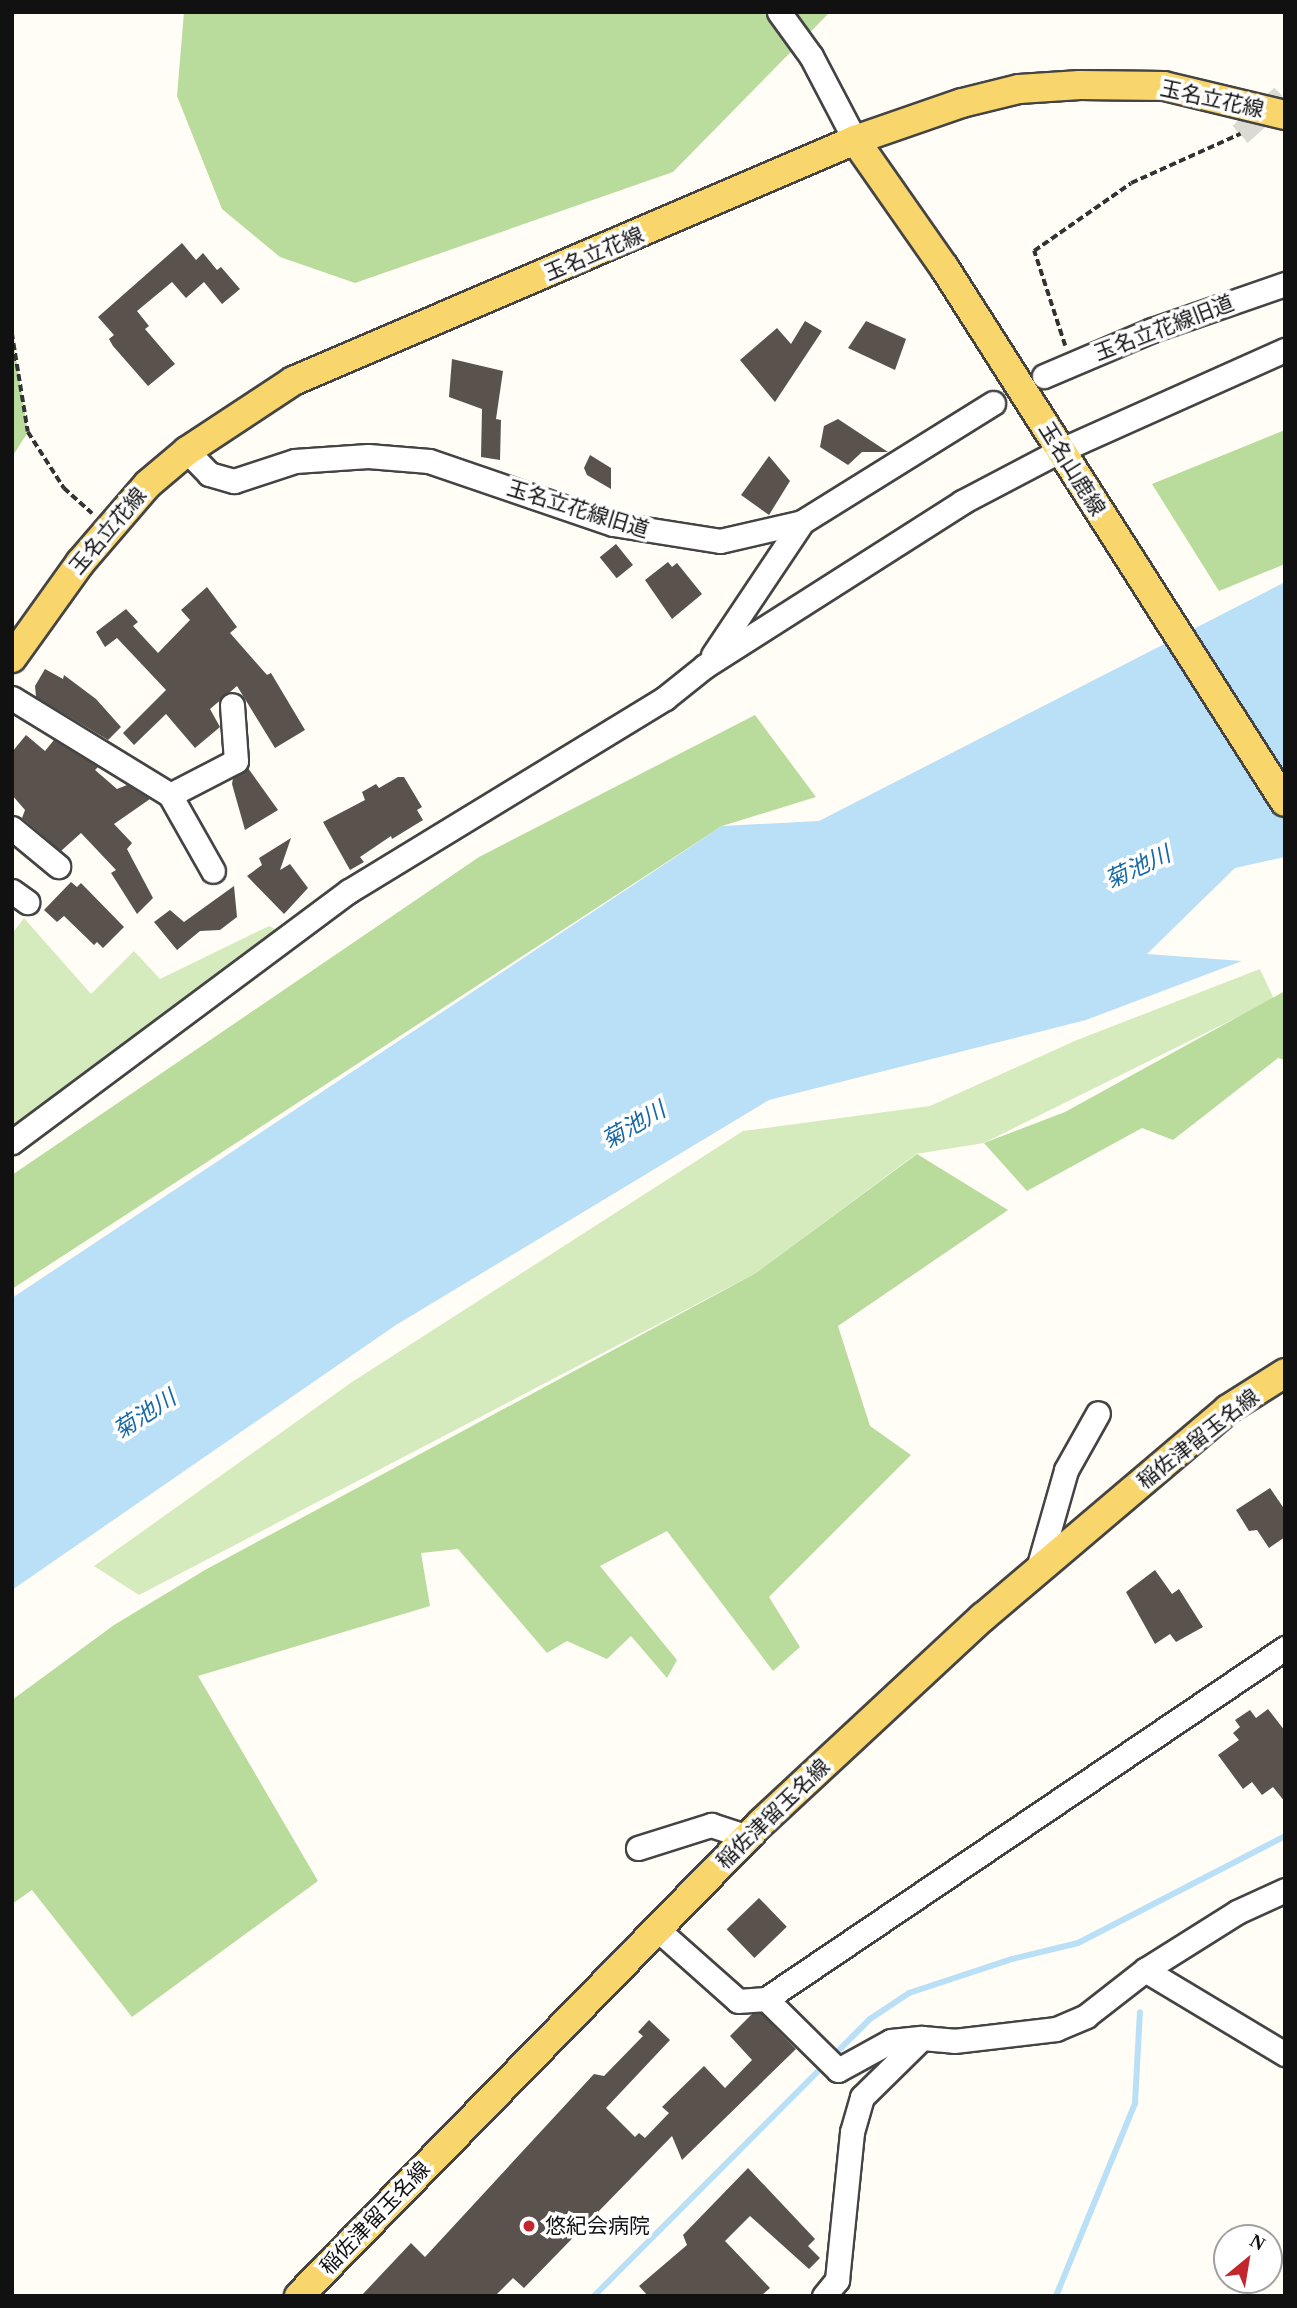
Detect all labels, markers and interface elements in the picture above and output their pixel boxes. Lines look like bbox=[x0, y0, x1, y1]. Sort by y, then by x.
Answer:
street label: 玉名立花線 bbox=[1158, 76, 1266, 122]
street label: 玉名立花線 bbox=[541, 222, 647, 286]
street label: 玉名立花線旧道 bbox=[1091, 290, 1237, 366]
street label: 玉名山鹿線 bbox=[1033, 418, 1111, 520]
street label: 玉名立花線旧道 bbox=[504, 475, 652, 543]
street label: 玉名立花線 bbox=[65, 483, 151, 579]
water label: 菊池川 bbox=[1101, 841, 1175, 895]
water label: 菊池川 bbox=[597, 1097, 671, 1155]
street label: 稲佐津留玉名線 bbox=[1132, 1384, 1264, 1494]
water label: 菊池川 bbox=[109, 1385, 181, 1445]
street label: 稲佐津留玉名線 bbox=[711, 1754, 835, 1874]
street label: 稲佐津留玉名線 bbox=[315, 2156, 435, 2280]
place label: 悠紀会病院 bbox=[545, 2213, 650, 2239]
marker: 悠紀会病院 bbox=[519, 2216, 539, 2236]
north arrow bbox=[1213, 2224, 1283, 2294]
text: N bbox=[1247, 2230, 1269, 2255]

